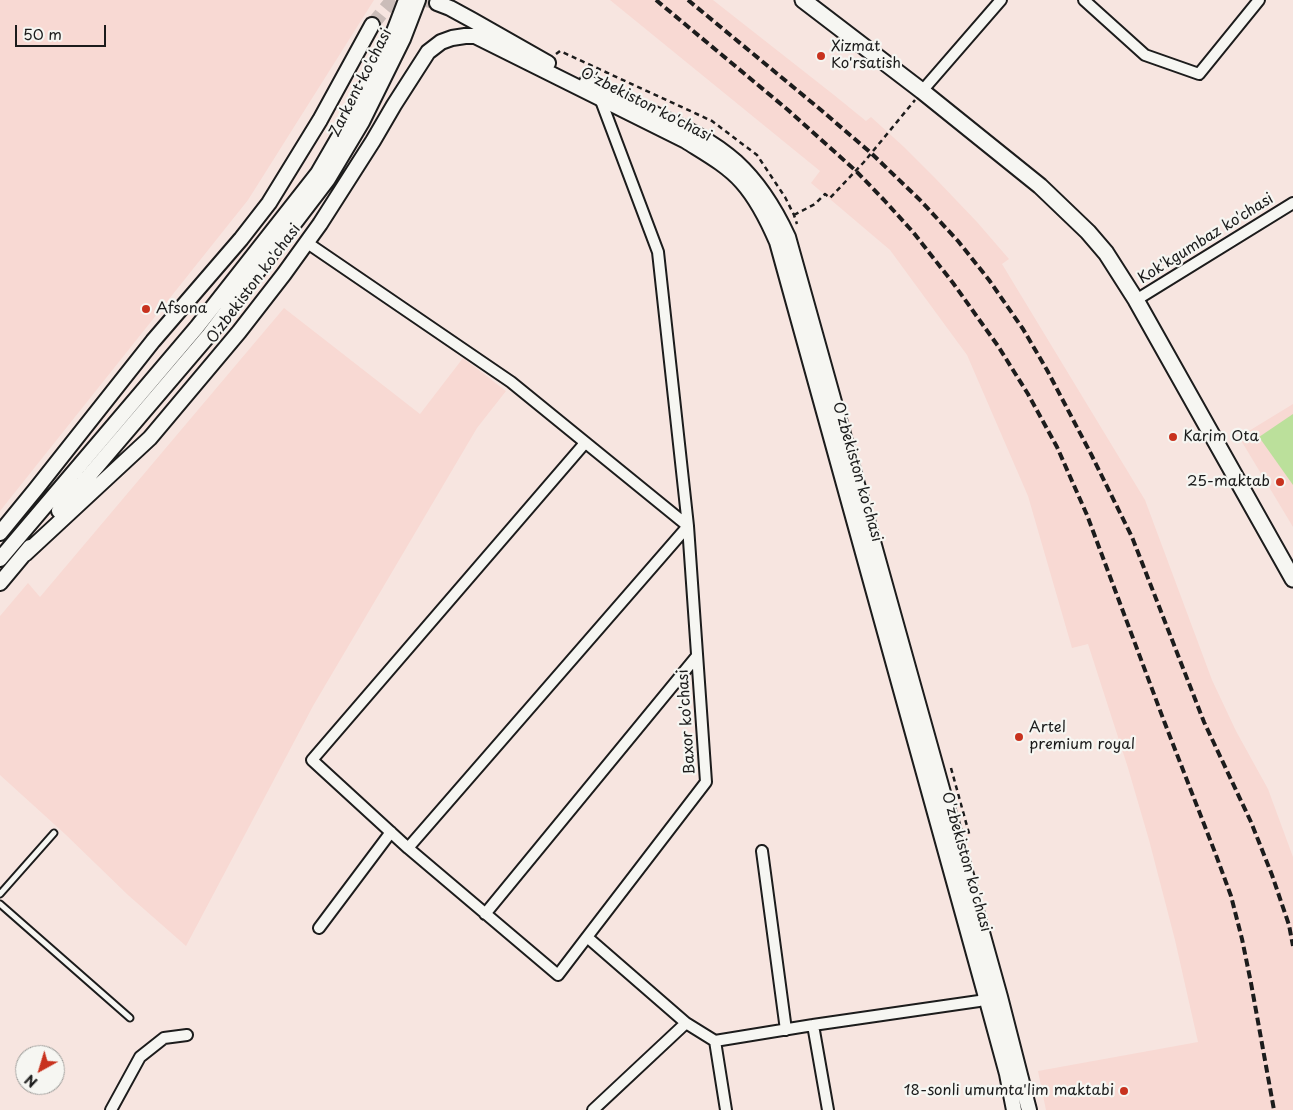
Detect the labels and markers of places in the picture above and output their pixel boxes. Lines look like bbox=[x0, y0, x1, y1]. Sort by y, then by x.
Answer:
place label: Xizmat Ko'rsatish bbox=[831, 38, 901, 73]
marker: Xizmat Ko'rsatish bbox=[815, 50, 827, 62]
place label: Afsona bbox=[156, 300, 207, 318]
marker: Afsona bbox=[140, 303, 152, 315]
place label: Karim Ota bbox=[1183, 428, 1259, 446]
marker: Karim Ota bbox=[1167, 431, 1179, 443]
place label: 25-maktab bbox=[1187, 473, 1270, 491]
marker: 25-maktab bbox=[1274, 476, 1286, 488]
place label: Artel premium royal bbox=[1029, 719, 1135, 754]
marker: Artel premium royal bbox=[1013, 731, 1025, 743]
place label: 18-sonli umumta'lim maktabi bbox=[904, 1082, 1114, 1100]
marker: 18-sonli umumta'lim maktabi bbox=[1118, 1085, 1130, 1097]

